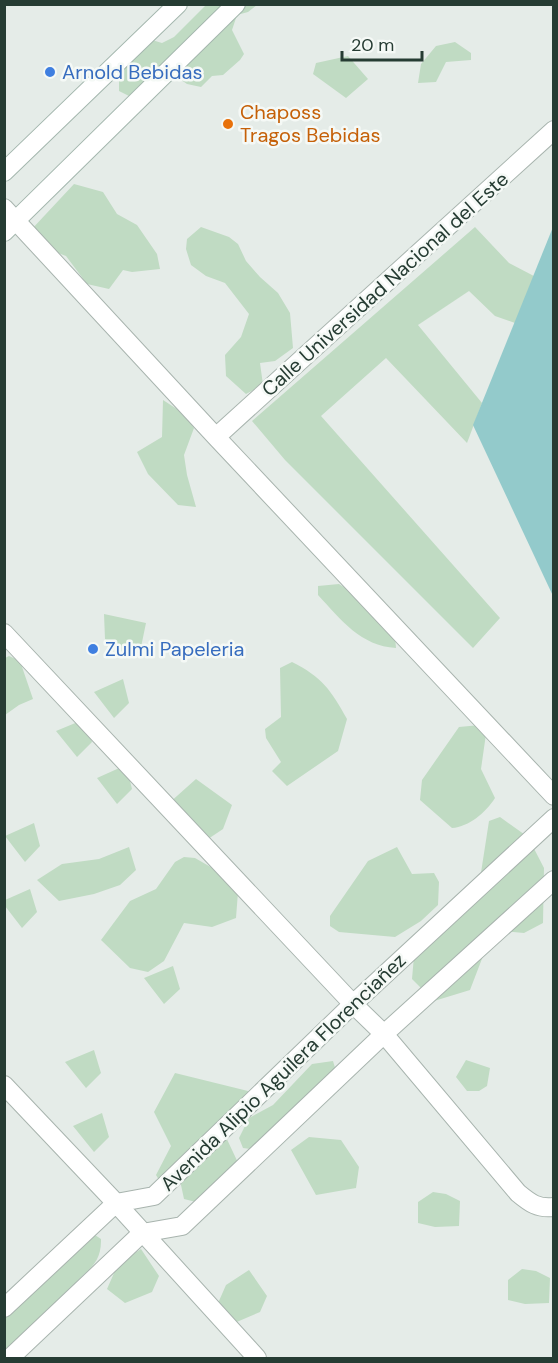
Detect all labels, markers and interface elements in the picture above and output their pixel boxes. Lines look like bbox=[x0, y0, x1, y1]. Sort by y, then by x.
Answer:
scale bar bbox=[342, 24, 422, 62]
text: 20 m bbox=[351, 33, 394, 57]
place label: Arnold Bebidas bbox=[62, 59, 203, 85]
marker: Arnold Bebidas bbox=[43, 65, 57, 79]
place label: Chaposs Tragos Bebidas bbox=[240, 99, 381, 148]
marker: Chaposs Tragos Bebidas bbox=[221, 117, 235, 131]
street label: Calle Universidad Nacional del Este bbox=[256, 166, 514, 402]
place label: Zulmi Papeleria bbox=[105, 636, 244, 662]
marker: Zulmi Papeleria bbox=[86, 642, 100, 656]
street label: Avenida Alipio Aguilera Florenciañez bbox=[155, 947, 411, 1197]

